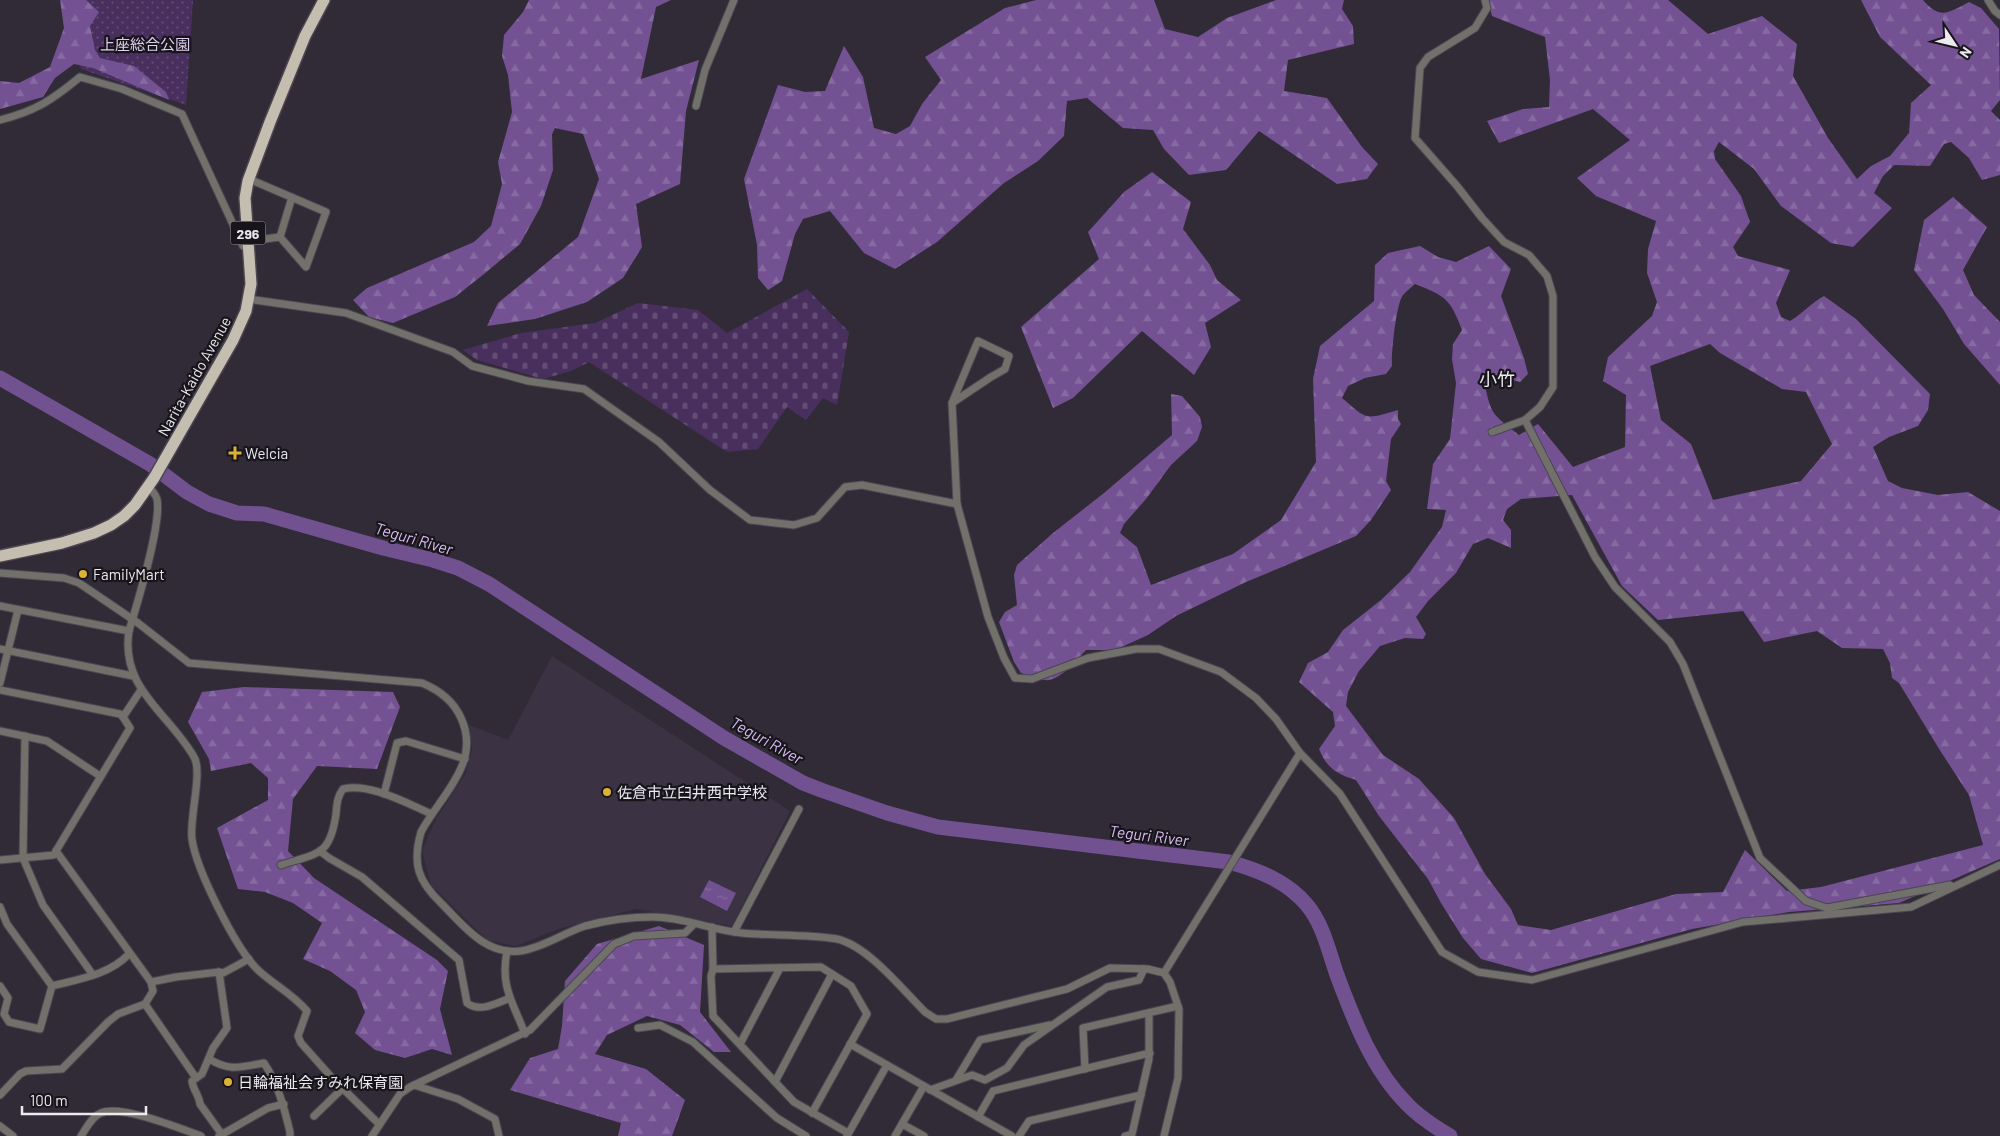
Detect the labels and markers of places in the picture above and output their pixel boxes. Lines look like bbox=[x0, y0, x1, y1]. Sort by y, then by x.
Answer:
place label: Welcia bbox=[245, 444, 288, 462]
marker: Welcia bbox=[229, 447, 241, 459]
place label: FamilyMart bbox=[93, 565, 165, 583]
marker: FamilyMart bbox=[77, 568, 89, 580]
place label: 佐倉市立臼井西中学校 bbox=[617, 783, 767, 801]
marker: 佐倉市立臼井西中学校 bbox=[601, 786, 613, 798]
place label: 日輪福祉会すみれ保育園 bbox=[238, 1073, 403, 1091]
marker: 日輪福祉会すみれ保育園 bbox=[222, 1076, 234, 1088]

